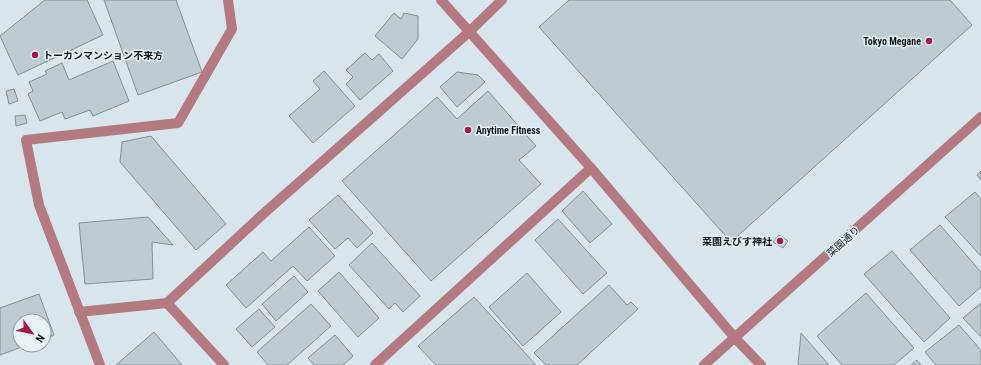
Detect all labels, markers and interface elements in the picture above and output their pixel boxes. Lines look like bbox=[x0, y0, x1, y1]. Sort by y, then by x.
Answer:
place label: Tokyo Megane bbox=[863, 36, 921, 47]
marker: Tokyo Megane bbox=[924, 36, 934, 46]
marker: トーカンマンション不来方 bbox=[30, 50, 40, 60]
place label: トーカンマンション不来方 bbox=[43, 50, 163, 61]
marker: Anytime Fitness bbox=[463, 125, 473, 135]
place label: Anytime Fitness bbox=[476, 125, 541, 136]
street label: 菜園通り bbox=[825, 224, 862, 259]
place label: 菜園えびす神社 bbox=[702, 236, 773, 247]
marker: 菜園えびす神社 bbox=[775, 236, 785, 246]
north arrow bbox=[12, 313, 52, 353]
text: N bbox=[33, 332, 47, 345]

